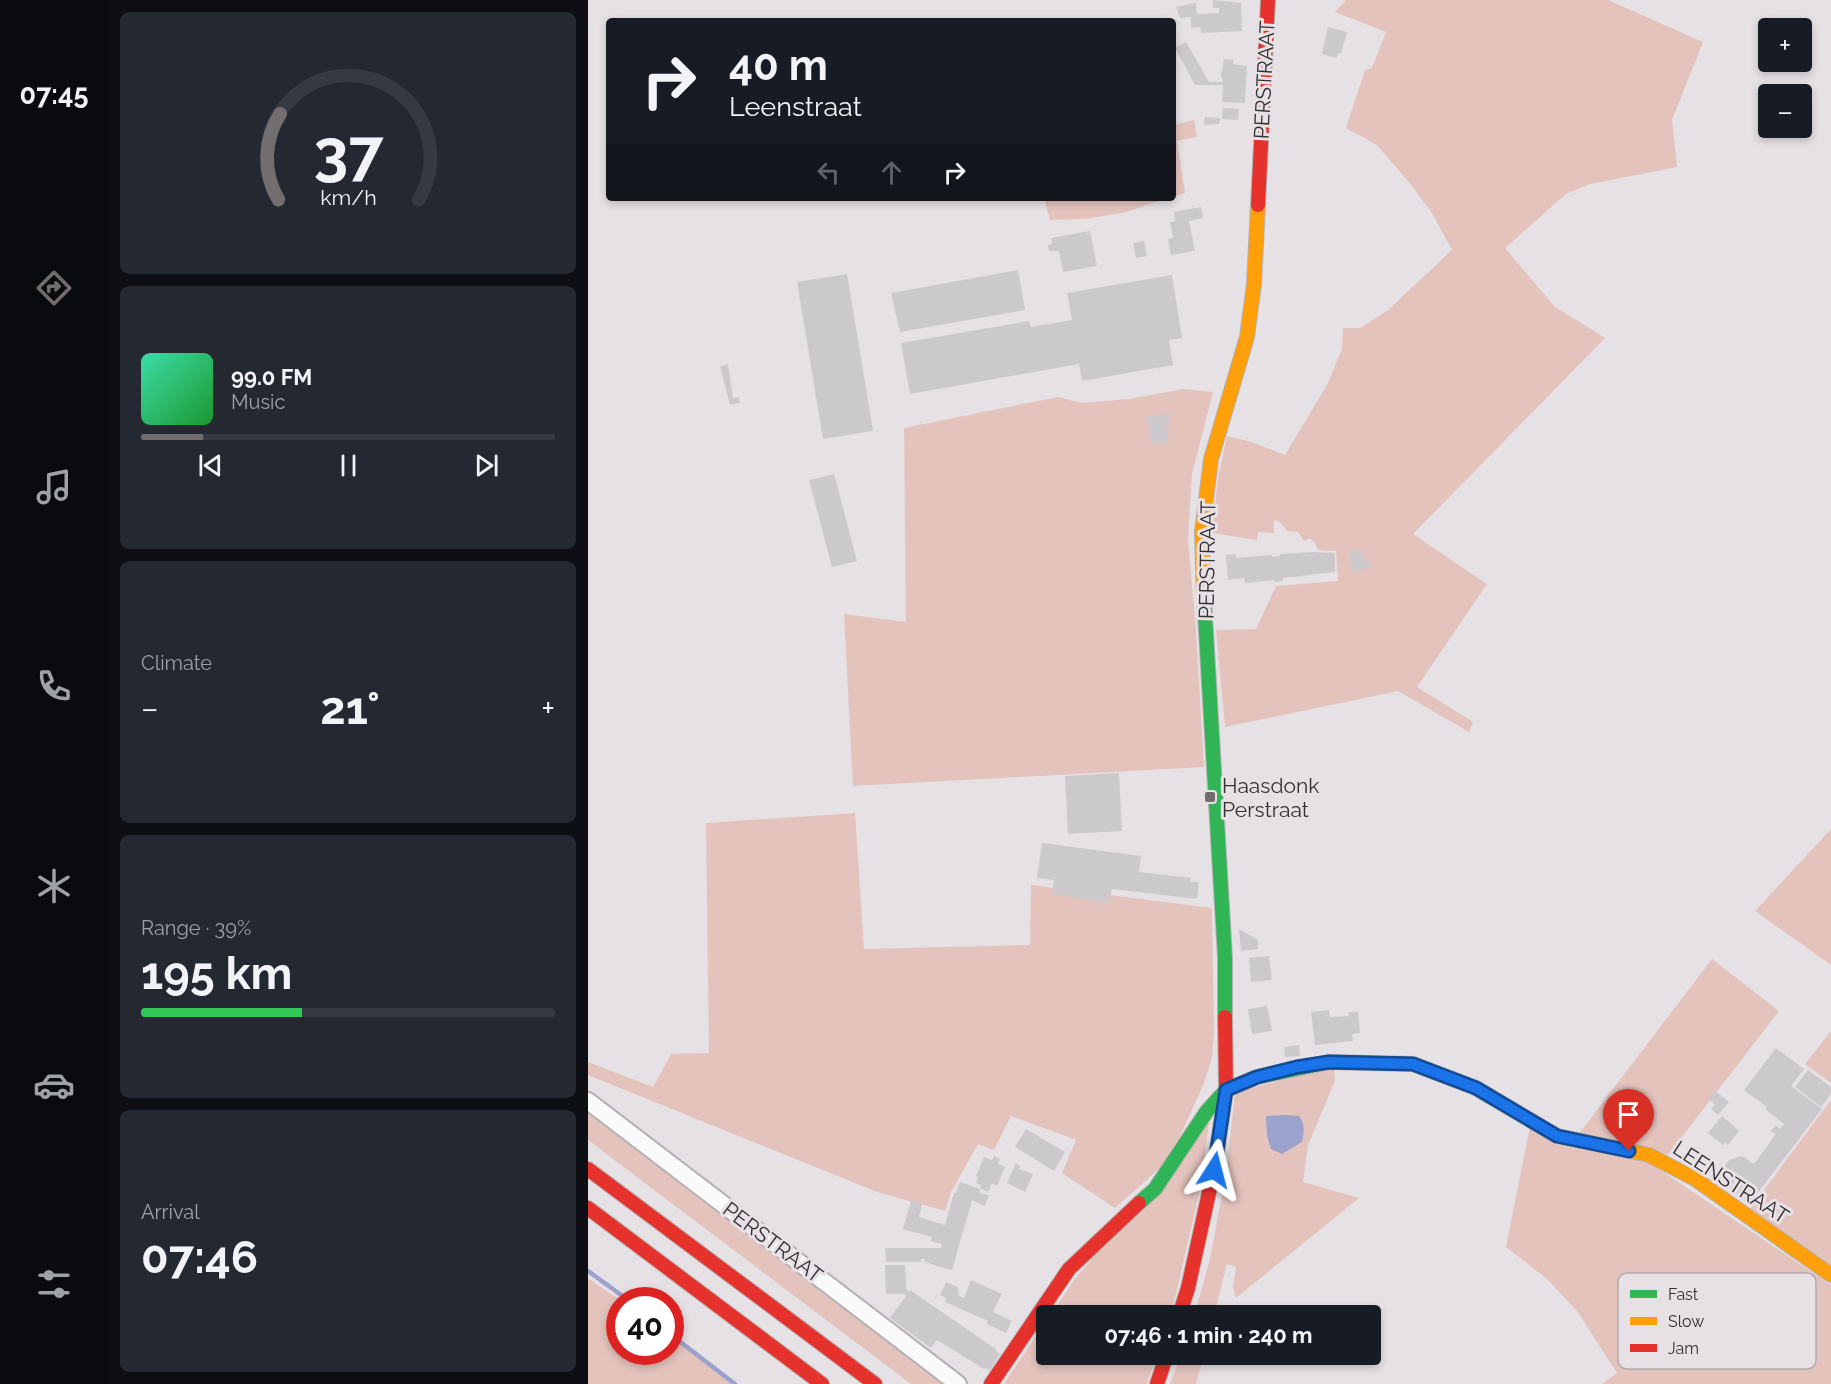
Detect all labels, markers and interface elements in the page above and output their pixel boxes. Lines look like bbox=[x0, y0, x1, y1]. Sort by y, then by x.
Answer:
map controls bbox=[1758, 18, 1812, 138]
button: + bbox=[1758, 18, 1812, 72]
street label: PERSTRAAT bbox=[1248, 20, 1280, 140]
text: 40 m bbox=[729, 41, 828, 90]
icon: right bbox=[630, 42, 708, 120]
text: 07:45 bbox=[20, 79, 88, 110]
button: − bbox=[1758, 84, 1812, 138]
text: Leenstraat bbox=[729, 91, 862, 122]
text: 37 bbox=[313, 115, 384, 189]
icon: left bbox=[812, 156, 845, 189]
icon: ahead bbox=[875, 156, 908, 189]
icon: right bbox=[938, 156, 971, 189]
text: km/h bbox=[320, 186, 376, 211]
icon: directions bbox=[33, 267, 75, 309]
text: 99.0 FM bbox=[231, 364, 312, 390]
text: Music bbox=[231, 390, 285, 414]
icon: previous bbox=[194, 449, 227, 482]
icon: pause bbox=[332, 449, 365, 482]
icon: next bbox=[470, 449, 503, 482]
icon: music bbox=[33, 466, 75, 508]
street label: PERSTRAAT bbox=[1193, 500, 1221, 619]
text: Climate bbox=[141, 651, 212, 675]
icon: phone bbox=[33, 665, 75, 707]
text: 21° bbox=[320, 682, 380, 735]
text: − bbox=[141, 689, 159, 728]
text: + bbox=[541, 689, 555, 728]
place label: Haasdonk Perstraat bbox=[1222, 773, 1319, 822]
marker: Haasdonk Perstraat bbox=[1203, 790, 1217, 804]
icon: climate bbox=[33, 865, 75, 907]
text: Range · 39% bbox=[141, 916, 251, 940]
text: 195 km bbox=[141, 947, 292, 1000]
icon: car bbox=[33, 1064, 75, 1106]
pin bbox=[1603, 1089, 1654, 1151]
icon: arrive bbox=[1612, 1098, 1645, 1131]
street label: LEENSTRAAT bbox=[1668, 1135, 1794, 1229]
position arrow bbox=[1182, 1138, 1246, 1202]
street label: PERSTRAAT bbox=[718, 1196, 828, 1288]
text: Arrival bbox=[141, 1200, 200, 1224]
text: 07:46 bbox=[141, 1231, 258, 1284]
icon: filters bbox=[33, 1263, 75, 1305]
legend bbox=[1618, 1273, 1816, 1369]
text: Fast bbox=[1668, 1285, 1699, 1304]
speed limit sign: 40 bbox=[606, 1287, 684, 1365]
text: Slow bbox=[1668, 1312, 1704, 1331]
text: 07:46 · 1 min · 240 m bbox=[1105, 1322, 1313, 1348]
text: Jam bbox=[1668, 1339, 1699, 1358]

